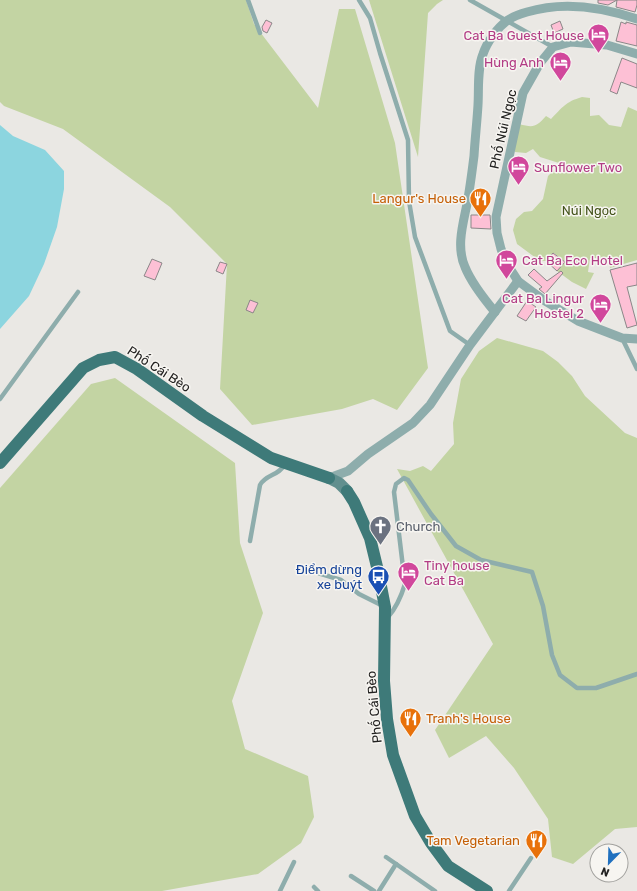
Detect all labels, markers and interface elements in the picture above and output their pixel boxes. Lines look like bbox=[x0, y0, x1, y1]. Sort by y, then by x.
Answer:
hotel icon: Cat Ba Guest House bbox=[586, 22, 612, 55]
place label: Cat Ba Guest House bbox=[464, 28, 584, 43]
hotel icon: Hùng Anh bbox=[547, 49, 573, 82]
place label: Hùng Anh bbox=[484, 55, 544, 71]
street label: Phố Núi Ngọc bbox=[486, 88, 520, 171]
hotel icon: Sunflower Two bbox=[506, 154, 532, 187]
place label: Sunflower Two bbox=[534, 160, 622, 175]
restaurant icon: Langur's House bbox=[468, 185, 494, 218]
place label: Langur's House bbox=[372, 191, 466, 207]
park label: Núi Ngọc bbox=[562, 203, 616, 219]
hotel icon: Cat Ba Eco Hotel bbox=[494, 247, 520, 280]
place label: Cat Ba Eco Hotel bbox=[522, 253, 623, 268]
place label: Cat Ba Lingur Hostel 2 bbox=[502, 291, 584, 321]
hotel icon: Cat Ba Lingur Hostel 2 bbox=[587, 292, 613, 325]
street label: Phố Cái Bèo bbox=[125, 342, 194, 395]
church icon: Church bbox=[367, 513, 393, 546]
place label: Church bbox=[396, 519, 440, 534]
place label: Tiny house Cat Ba bbox=[424, 558, 489, 588]
hotel icon: Tiny house Cat Ba bbox=[396, 559, 422, 592]
place label: Điểm dừng xe buýt bbox=[296, 562, 362, 592]
bus stop icon: Điểm dừng xe buýt bbox=[365, 563, 391, 596]
street label: Phố Cái Bèo bbox=[363, 670, 385, 744]
restaurant icon: Tranh's House bbox=[398, 705, 424, 738]
place label: Tranh's House bbox=[426, 711, 511, 726]
restaurant icon: Tam Vegetarian bbox=[523, 827, 549, 860]
place label: Tam Vegetarian bbox=[427, 833, 520, 849]
north arrow bbox=[589, 843, 629, 883]
text: N bbox=[599, 864, 611, 879]

